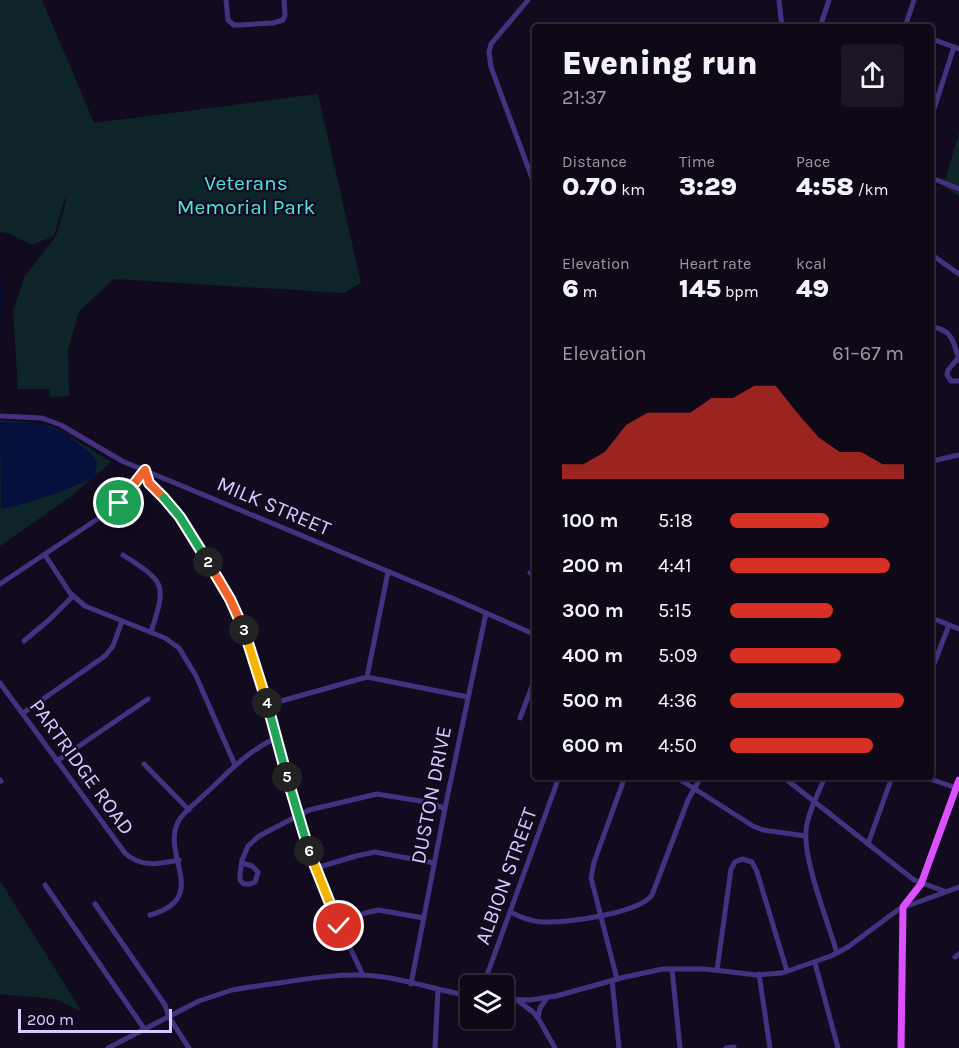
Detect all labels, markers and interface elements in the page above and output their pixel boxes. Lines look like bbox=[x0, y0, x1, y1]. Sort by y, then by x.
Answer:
text: Evening run bbox=[562, 44, 758, 82]
button: share bbox=[841, 44, 904, 107]
text: 21:37 bbox=[562, 86, 606, 109]
text: Distance bbox=[562, 152, 627, 171]
text: Time bbox=[679, 152, 715, 171]
text: Pace bbox=[796, 152, 830, 171]
park label: Veterans Memorial Park bbox=[177, 171, 315, 219]
text: 0.70 bbox=[562, 171, 617, 202]
text: 3:29 bbox=[679, 171, 737, 202]
text: 4:58 bbox=[796, 171, 854, 202]
text: km bbox=[617, 180, 645, 199]
text: /km bbox=[854, 180, 889, 199]
text: Elevation bbox=[562, 254, 630, 273]
text: Heart rate bbox=[679, 254, 751, 273]
text: kcal bbox=[796, 254, 827, 273]
text: 6 bbox=[562, 273, 579, 304]
text: 145 bbox=[679, 273, 721, 304]
text: 49 bbox=[796, 273, 829, 304]
text: m bbox=[579, 282, 598, 301]
text: bpm bbox=[721, 282, 759, 301]
text: Elevation bbox=[562, 342, 647, 365]
text: 61–67 m bbox=[832, 342, 904, 365]
street label: MILK STREET bbox=[213, 471, 335, 541]
pin bbox=[93, 477, 144, 528]
icon: arrive bbox=[102, 486, 135, 519]
text: 100 m bbox=[562, 509, 618, 532]
text: 5:18 bbox=[658, 509, 693, 532]
pin: 2 bbox=[193, 547, 223, 577]
text: 2 bbox=[203, 552, 213, 571]
text: 200 m bbox=[562, 554, 623, 577]
text: 4:41 bbox=[658, 554, 692, 577]
text: 300 m bbox=[562, 599, 624, 622]
text: 5:15 bbox=[658, 599, 692, 622]
pin: 3 bbox=[229, 615, 259, 645]
text: 3 bbox=[239, 620, 249, 639]
text: 400 m bbox=[562, 644, 623, 667]
text: 5:09 bbox=[658, 644, 697, 667]
pin: 4 bbox=[252, 688, 282, 718]
text: 500 m bbox=[562, 689, 623, 712]
text: 4:36 bbox=[658, 689, 697, 712]
text: 4 bbox=[262, 693, 272, 712]
street label: PARTRIDGE ROAD bbox=[25, 695, 139, 839]
street label: DUSTON DRIVE bbox=[406, 724, 456, 866]
text: 600 m bbox=[562, 734, 623, 757]
text: 4:50 bbox=[658, 734, 697, 757]
pin: 5 bbox=[272, 762, 302, 792]
text: 5 bbox=[282, 767, 292, 786]
street label: ALBION STREET bbox=[470, 804, 542, 948]
pin: 6 bbox=[294, 836, 324, 866]
text: 6 bbox=[304, 841, 314, 860]
pin bbox=[313, 900, 364, 951]
icon: check bbox=[322, 909, 355, 942]
map controls bbox=[460, 975, 514, 1029]
button: layers bbox=[460, 975, 514, 1029]
scale bar bbox=[18, 1006, 172, 1034]
text: 200 m bbox=[27, 1010, 74, 1029]

